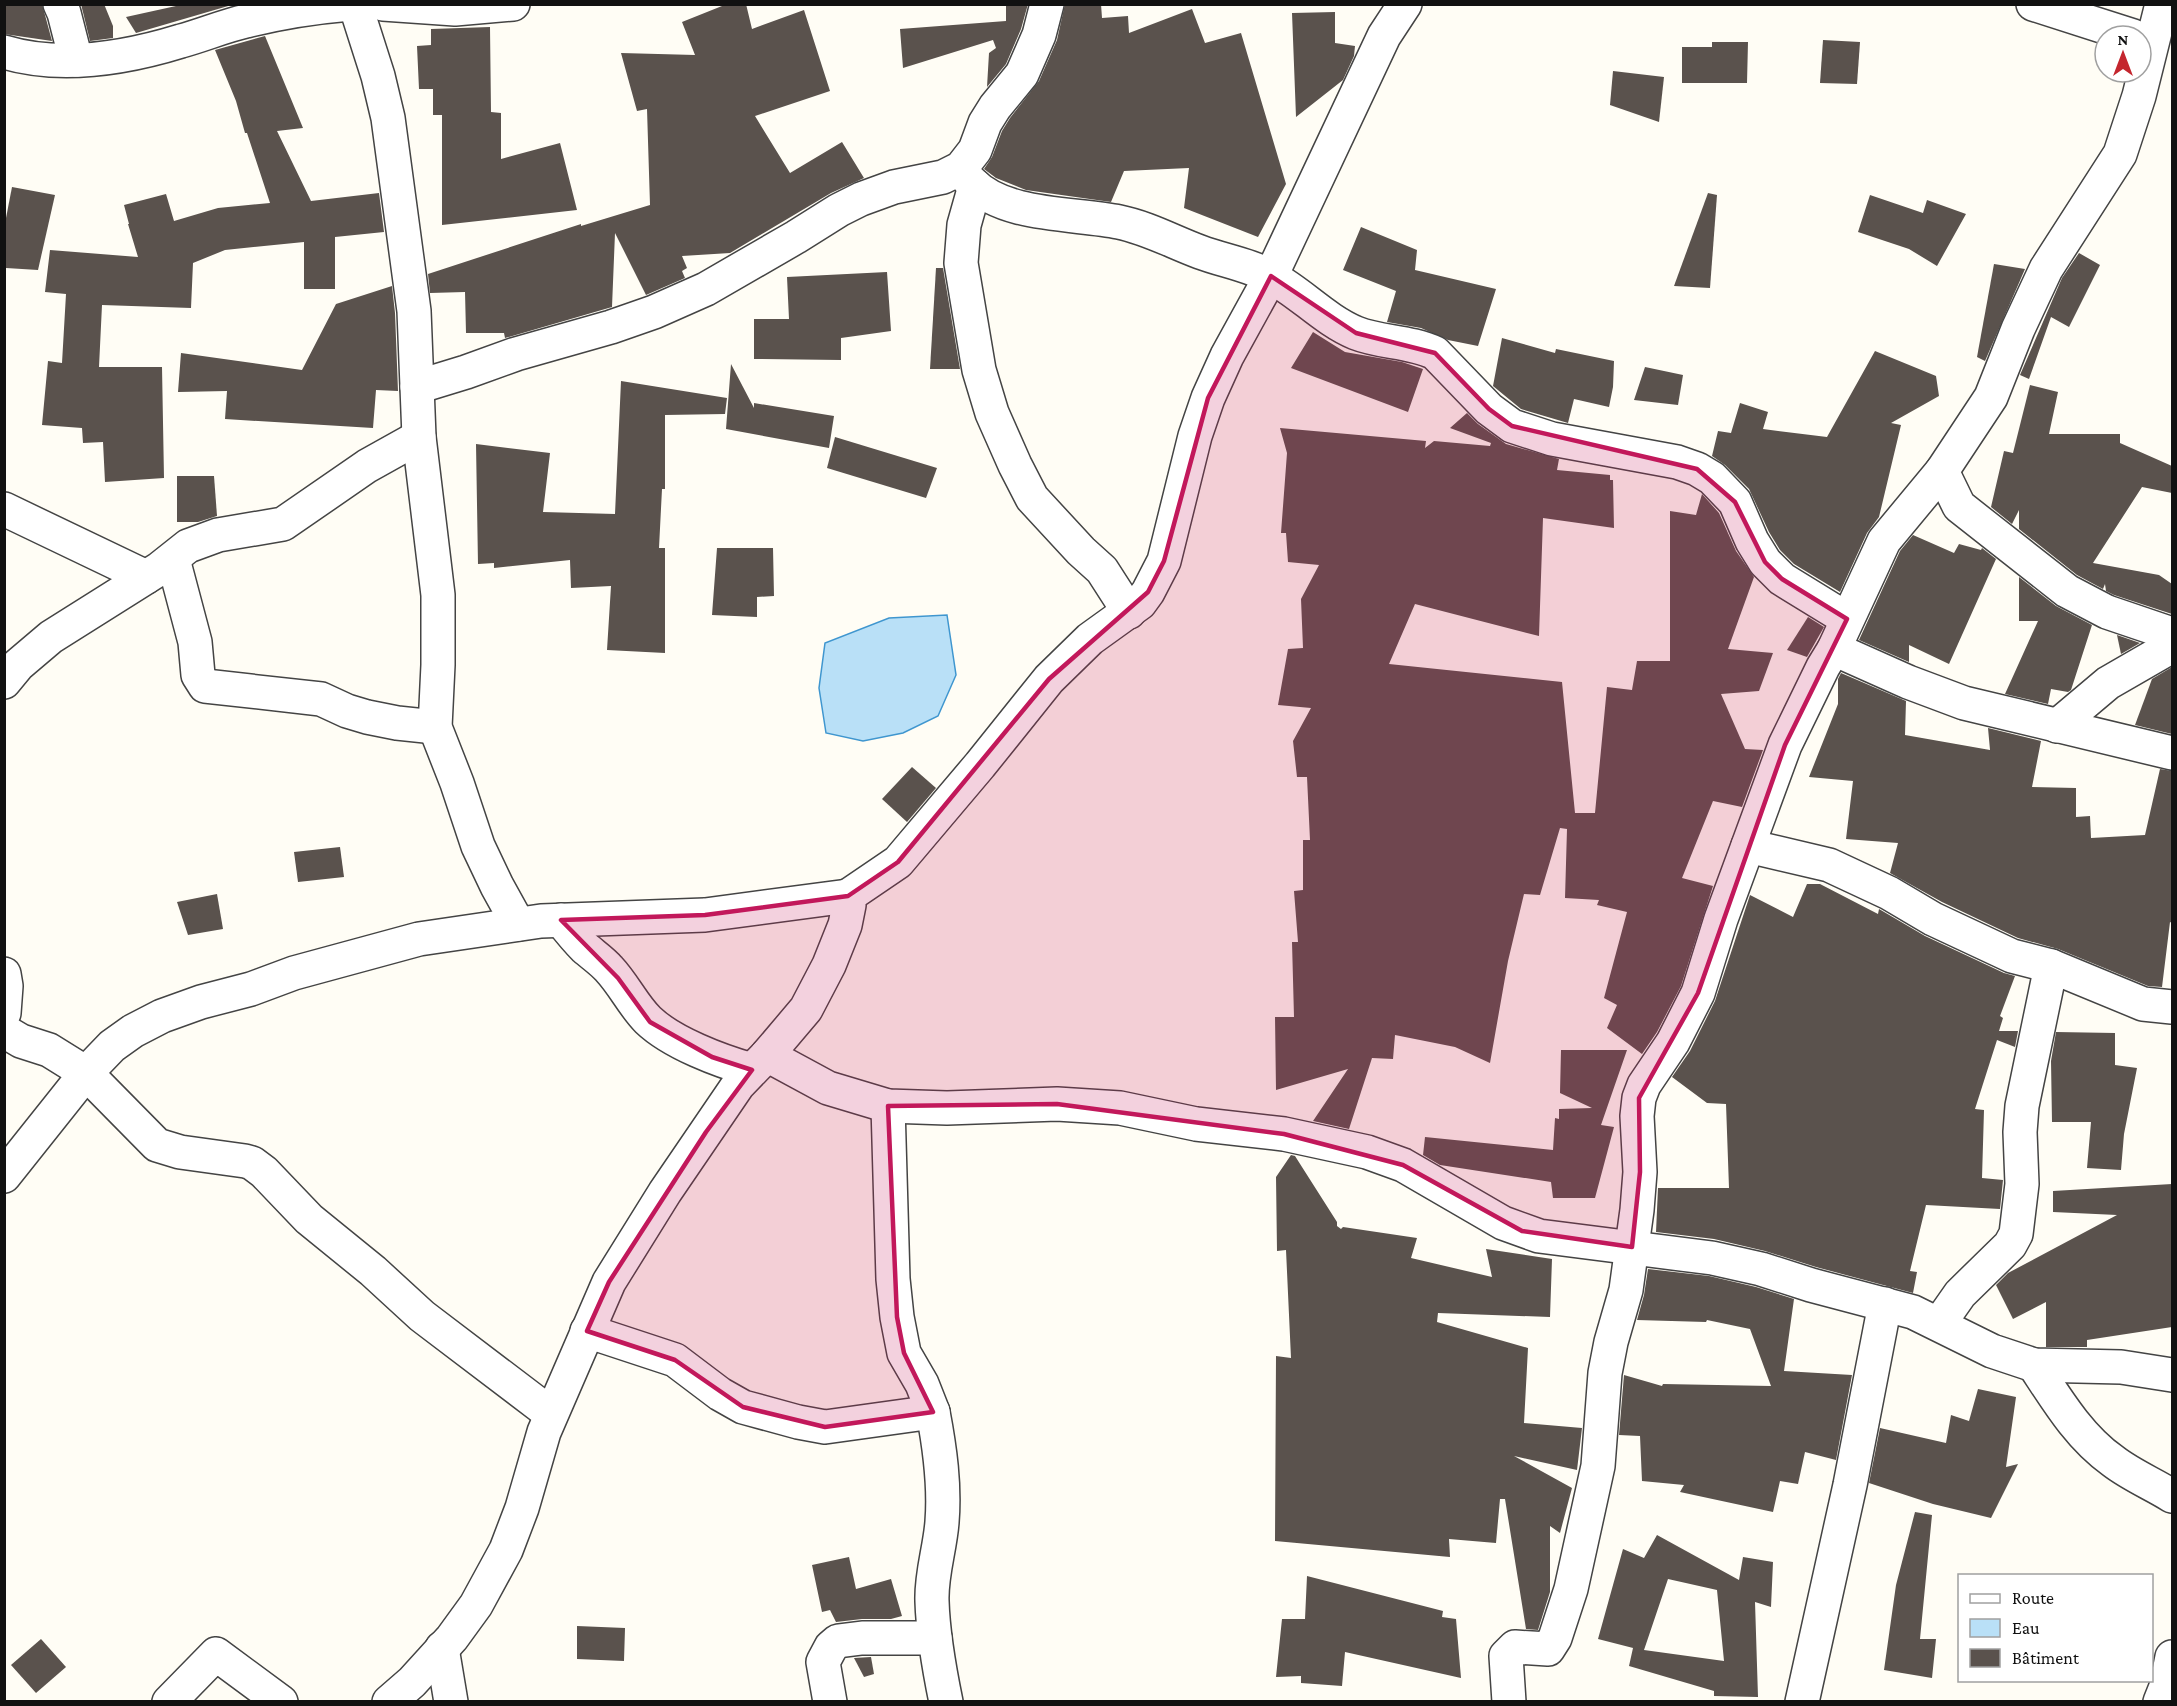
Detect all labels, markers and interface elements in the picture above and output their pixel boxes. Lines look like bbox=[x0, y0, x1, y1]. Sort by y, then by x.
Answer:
north arrow bbox=[2093, 24, 2153, 84]
text: N bbox=[2118, 31, 2129, 48]
legend bbox=[1958, 1574, 2153, 1682]
text: Route bbox=[2012, 1588, 2054, 1608]
text: Eau bbox=[2012, 1618, 2040, 1638]
text: Bâtiment bbox=[2012, 1648, 2080, 1668]

